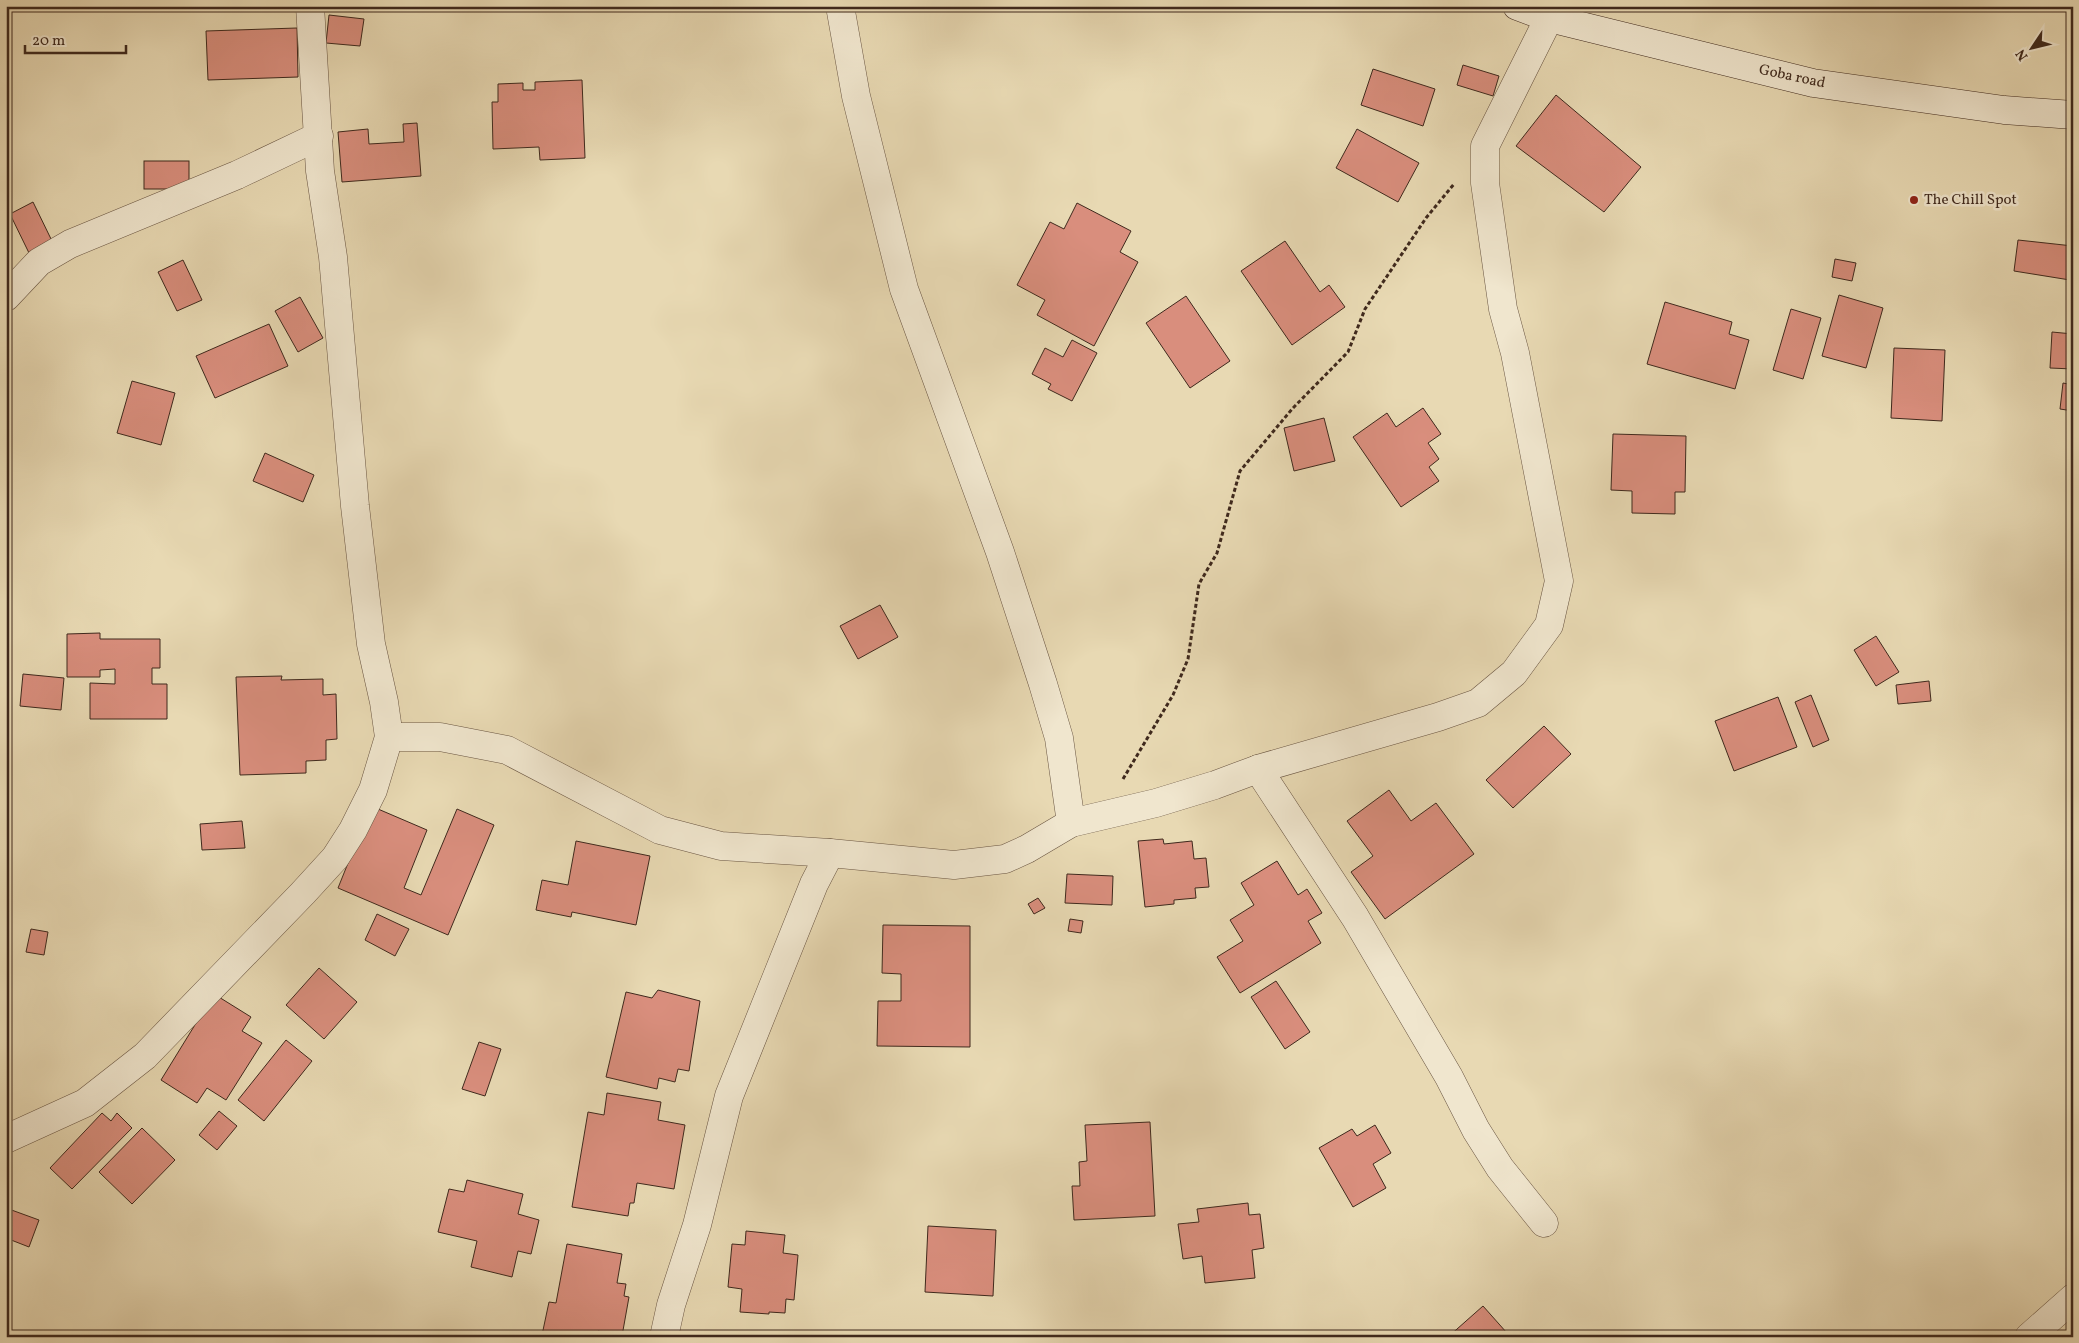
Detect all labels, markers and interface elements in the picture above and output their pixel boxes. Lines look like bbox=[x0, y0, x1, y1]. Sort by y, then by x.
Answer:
scale bar bbox=[25, 22, 126, 54]
north arrow bbox=[2006, 22, 2056, 72]
text: 20 m bbox=[32, 31, 65, 52]
text: N bbox=[2012, 45, 2033, 64]
street label: Goba road bbox=[1757, 60, 1827, 94]
place label: The Chill Spot bbox=[1924, 190, 2017, 211]
marker: The Chill Spot bbox=[1908, 194, 1920, 206]

